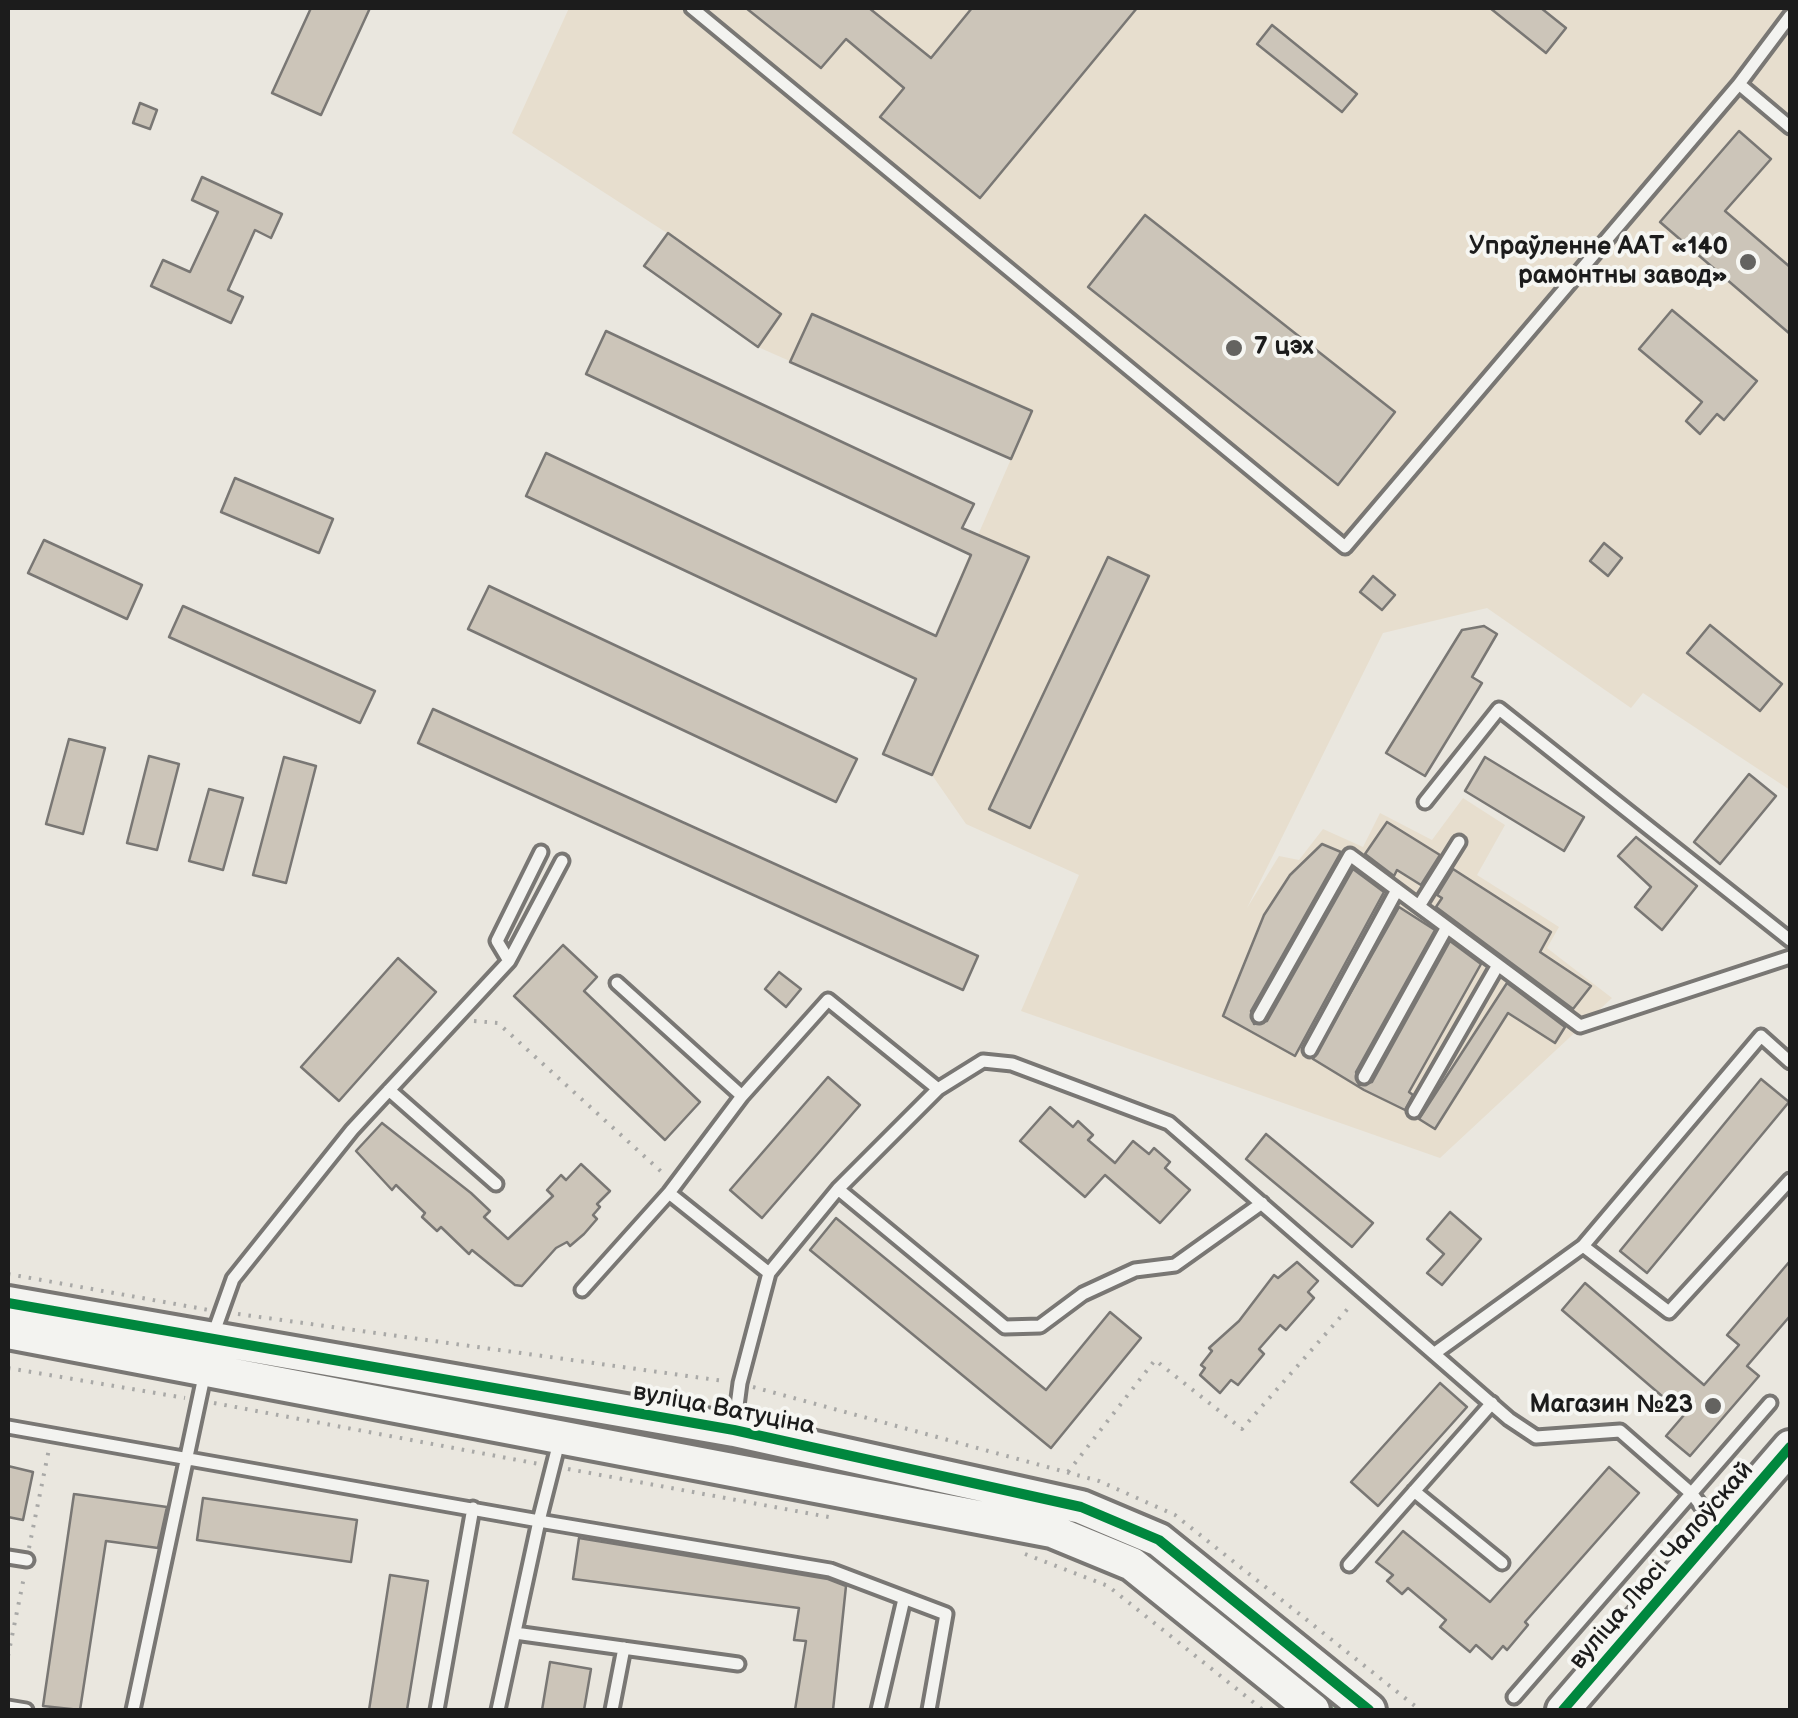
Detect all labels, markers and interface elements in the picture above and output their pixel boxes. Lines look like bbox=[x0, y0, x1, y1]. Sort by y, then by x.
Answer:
place label: Упраўленне ААТ «140 рамонтны завод» bbox=[1469, 233, 1728, 292]
marker: Упраўленне ААТ «140 рамонтны завод» bbox=[1737, 251, 1759, 273]
place label: 7 цэх bbox=[1254, 333, 1314, 363]
marker: 7 цэх bbox=[1223, 337, 1245, 359]
street label: вуліца Ватуціна bbox=[630, 1378, 818, 1442]
place label: Магазин №23 bbox=[1529, 1391, 1693, 1421]
marker: Магазин №23 bbox=[1702, 1395, 1724, 1417]
street label: вуліца Люсі Чалоўскай bbox=[1564, 1456, 1760, 1676]

